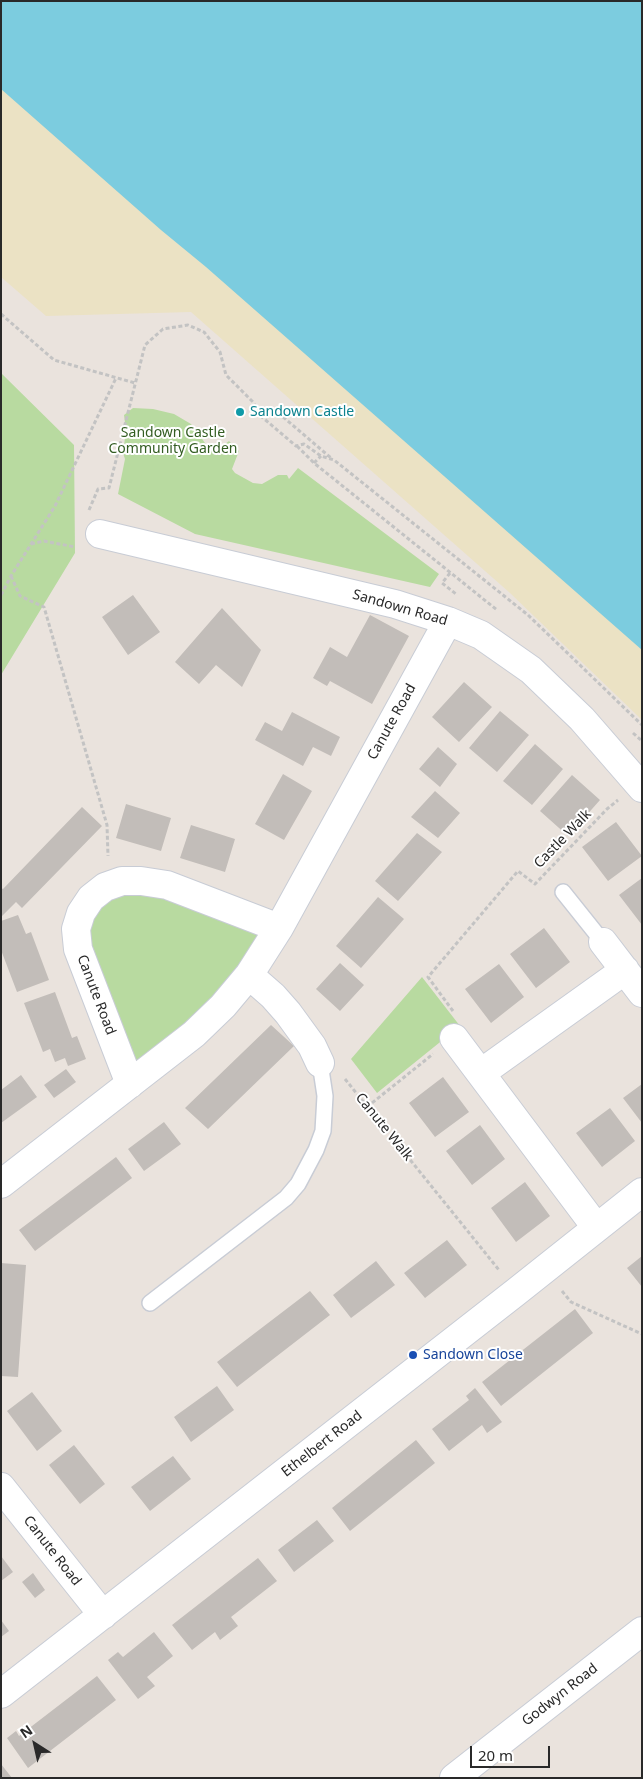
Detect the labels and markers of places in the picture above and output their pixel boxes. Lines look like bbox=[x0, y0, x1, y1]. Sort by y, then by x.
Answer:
place label: Sandown Castle bbox=[250, 404, 354, 420]
marker: Sandown Castle bbox=[234, 406, 246, 418]
place label: Sandown Close bbox=[423, 1347, 523, 1363]
marker: Sandown Close bbox=[407, 1349, 419, 1361]

